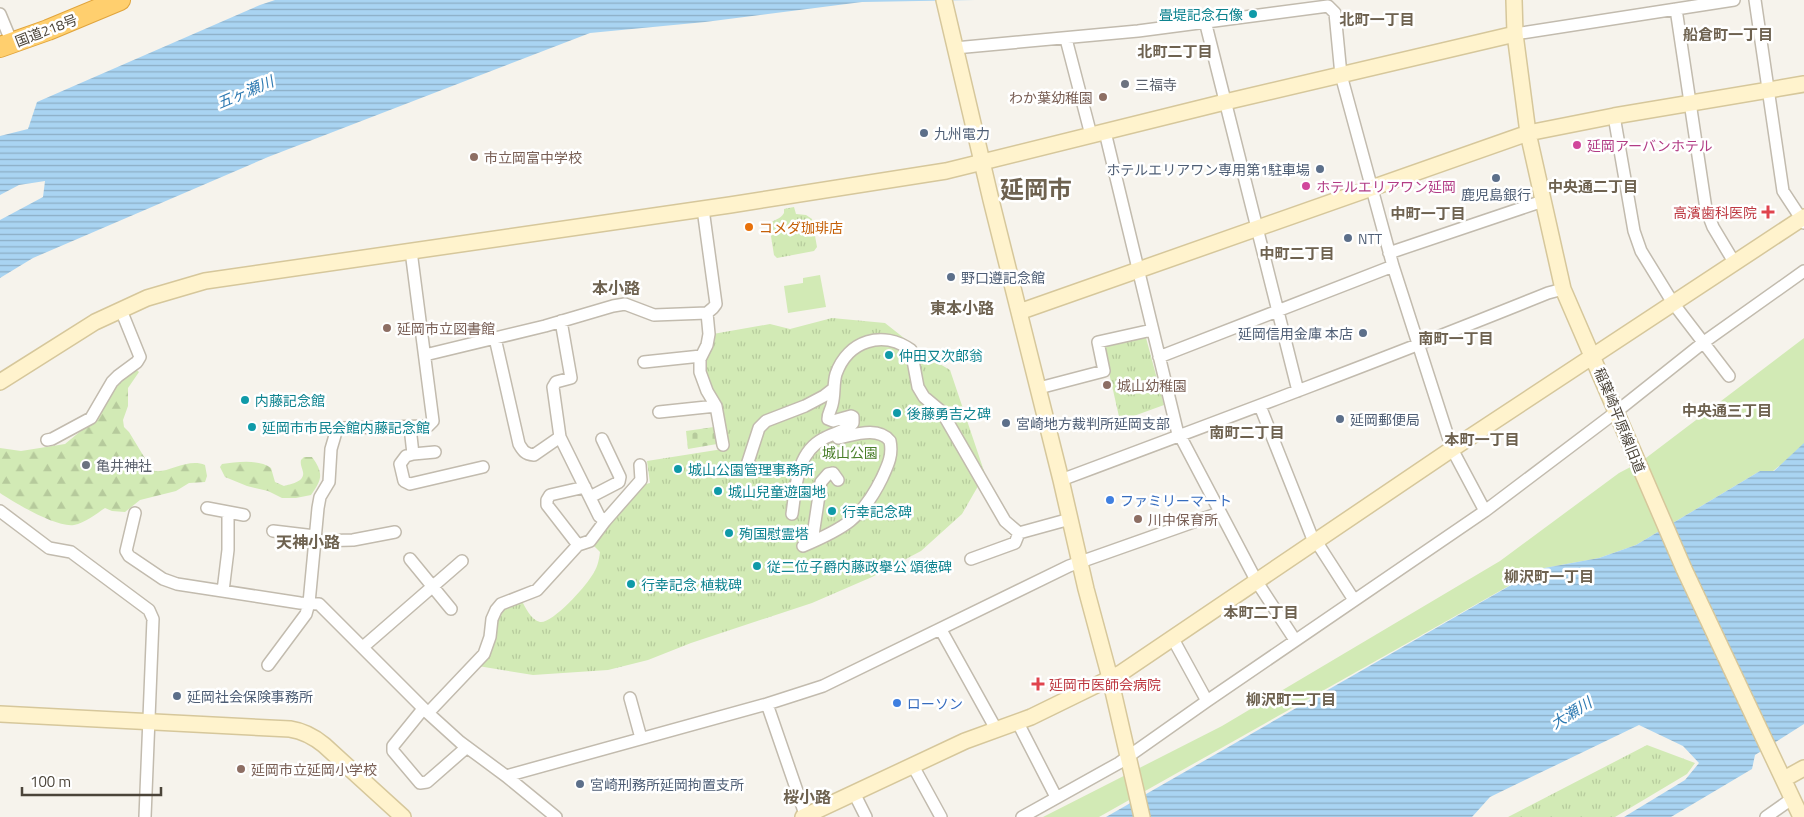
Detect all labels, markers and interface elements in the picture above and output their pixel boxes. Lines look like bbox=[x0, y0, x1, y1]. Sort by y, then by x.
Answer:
place label: 畳堤記念石像 bbox=[1159, 4, 1243, 25]
street label: 国道218号 bbox=[12, 8, 80, 52]
marker: 畳堤記念石像 bbox=[1247, 8, 1259, 20]
district label: 北町一丁目 bbox=[1339, 8, 1415, 31]
district label: 船倉町一丁目 bbox=[1683, 23, 1773, 46]
district label: 北町二丁目 bbox=[1137, 40, 1213, 63]
water label: 五ヶ瀬川 bbox=[213, 69, 279, 114]
place label: 三福寺 bbox=[1135, 74, 1177, 95]
marker: 三福寺 bbox=[1119, 78, 1131, 90]
place label: わか葉幼稚園 bbox=[1009, 87, 1093, 108]
marker: わか葉幼稚園 bbox=[1097, 91, 1109, 103]
place label: 九州電力 bbox=[934, 123, 990, 144]
marker: 九州電力 bbox=[918, 127, 930, 139]
place label: 延岡アーバンホテル bbox=[1587, 135, 1713, 156]
marker: 延岡アーバンホテル bbox=[1571, 139, 1583, 151]
place label: 市立岡富中学校 bbox=[484, 147, 582, 168]
marker: 市立岡富中学校 bbox=[468, 151, 480, 163]
place label: ホテルエリアワン専用第1駐車場 bbox=[1106, 159, 1310, 180]
marker: ホテルエリアワン専用第1駐車場 bbox=[1314, 163, 1326, 175]
district label: 延岡市 bbox=[1000, 171, 1072, 207]
marker: 鹿児島銀行 bbox=[1490, 172, 1502, 184]
district label: 中央通二丁目 bbox=[1548, 175, 1638, 198]
place label: ホテルエリアワン延岡 bbox=[1316, 176, 1456, 197]
marker: ホテルエリアワン延岡 bbox=[1300, 180, 1312, 192]
place label: 鹿児島銀行 bbox=[1461, 184, 1531, 205]
district label: 中町一丁目 bbox=[1390, 202, 1466, 225]
place label: 高濱歯科医院 bbox=[1673, 202, 1757, 223]
marker: 高濱歯科医院 bbox=[1761, 205, 1775, 219]
place label: コメダ珈琲店 bbox=[759, 217, 843, 238]
marker: コメダ珈琲店 bbox=[743, 221, 755, 233]
place label: NTT bbox=[1358, 228, 1383, 249]
marker: NTT bbox=[1342, 232, 1354, 244]
district label: 中町二丁目 bbox=[1259, 242, 1335, 265]
place label: 野口遵記念館 bbox=[961, 267, 1045, 288]
marker: 野口遵記念館 bbox=[945, 271, 957, 283]
district label: 本小路 bbox=[592, 276, 640, 300]
district label: 東本小路 bbox=[930, 296, 994, 320]
place label: 延岡市立図書館 bbox=[397, 318, 495, 339]
marker: 延岡市立図書館 bbox=[381, 322, 393, 334]
place label: 延岡信用金庫 本店 bbox=[1238, 323, 1353, 344]
marker: 延岡信用金庫 本店 bbox=[1357, 327, 1369, 339]
district label: 南町一丁目 bbox=[1418, 327, 1494, 350]
place label: 仲田又次郎翁 bbox=[899, 345, 983, 366]
marker: 仲田又次郎翁 bbox=[883, 349, 895, 361]
street label: 稲葉崎平原線旧道 bbox=[1589, 364, 1651, 476]
place label: 城山幼稚園 bbox=[1117, 375, 1187, 396]
marker: 城山幼稚園 bbox=[1101, 379, 1113, 391]
place label: 内藤記念館 bbox=[255, 390, 325, 411]
marker: 内藤記念館 bbox=[239, 394, 251, 406]
district label: 中央通三丁目 bbox=[1682, 399, 1772, 422]
place label: 後藤勇吉之碑 bbox=[907, 403, 991, 424]
marker: 後藤勇吉之碑 bbox=[891, 407, 903, 419]
place label: 延岡郵便局 bbox=[1350, 409, 1420, 430]
place label: 宮崎地方裁判所延岡支部 bbox=[1016, 413, 1170, 434]
marker: 延岡郵便局 bbox=[1334, 413, 1346, 425]
place label: 延岡市市民会館内藤記念館 bbox=[262, 417, 430, 438]
marker: 宮崎地方裁判所延岡支部 bbox=[1000, 417, 1012, 429]
marker: 延岡市市民会館内藤記念館 bbox=[246, 421, 258, 433]
district label: 南町二丁目 bbox=[1209, 421, 1285, 444]
district label: 本町一丁目 bbox=[1444, 428, 1520, 451]
park label: 城山公園 bbox=[822, 442, 878, 463]
place label: 亀井神社 bbox=[96, 455, 152, 476]
marker: 亀井神社 bbox=[80, 459, 92, 471]
place label: 城山公園管理事務所 bbox=[688, 459, 814, 480]
marker: 城山公園管理事務所 bbox=[672, 463, 684, 475]
place label: 城山兒童遊園地 bbox=[728, 481, 826, 502]
marker: 城山兒童遊園地 bbox=[712, 485, 724, 497]
place label: ファミリーマート bbox=[1120, 490, 1232, 511]
marker: ファミリーマート bbox=[1104, 494, 1116, 506]
place label: 行幸記念碑 bbox=[842, 501, 912, 522]
marker: 行幸記念碑 bbox=[826, 505, 838, 517]
place label: 川中保育所 bbox=[1148, 509, 1218, 530]
marker: 川中保育所 bbox=[1132, 513, 1144, 525]
place label: 殉国慰霊塔 bbox=[739, 523, 809, 544]
marker: 殉国慰霊塔 bbox=[723, 527, 735, 539]
district label: 天神小路 bbox=[276, 530, 340, 554]
place label: 従二位子爵内藤政擧公 頌徳碑 bbox=[767, 556, 952, 577]
marker: 従二位子爵内藤政擧公 頌徳碑 bbox=[751, 560, 763, 572]
district label: 柳沢町一丁目 bbox=[1504, 565, 1594, 588]
place label: 行幸記念 植栽碑 bbox=[641, 574, 742, 595]
marker: 行幸記念 植栽碑 bbox=[625, 578, 637, 590]
district label: 本町二丁目 bbox=[1223, 601, 1299, 624]
place label: 延岡市医師会病院 bbox=[1049, 674, 1161, 695]
marker: 延岡市医師会病院 bbox=[1031, 677, 1045, 691]
place label: 延岡社会保険事務所 bbox=[187, 686, 313, 707]
district label: 柳沢町二丁目 bbox=[1246, 688, 1336, 711]
marker: 延岡社会保険事務所 bbox=[171, 690, 183, 702]
water label: 大瀬川 bbox=[1546, 690, 1598, 735]
place label: ローソン bbox=[907, 693, 963, 714]
marker: ローソン bbox=[891, 697, 903, 709]
place label: 延岡市立延岡小学校 bbox=[251, 759, 377, 780]
marker: 延岡市立延岡小学校 bbox=[235, 763, 247, 775]
scale bar bbox=[22, 764, 161, 796]
text: 100 m bbox=[30, 770, 71, 793]
place label: 宮崎刑務所延岡拘置支所 bbox=[590, 774, 744, 795]
marker: 宮崎刑務所延岡拘置支所 bbox=[574, 778, 586, 790]
district label: 桜小路 bbox=[783, 785, 831, 809]

